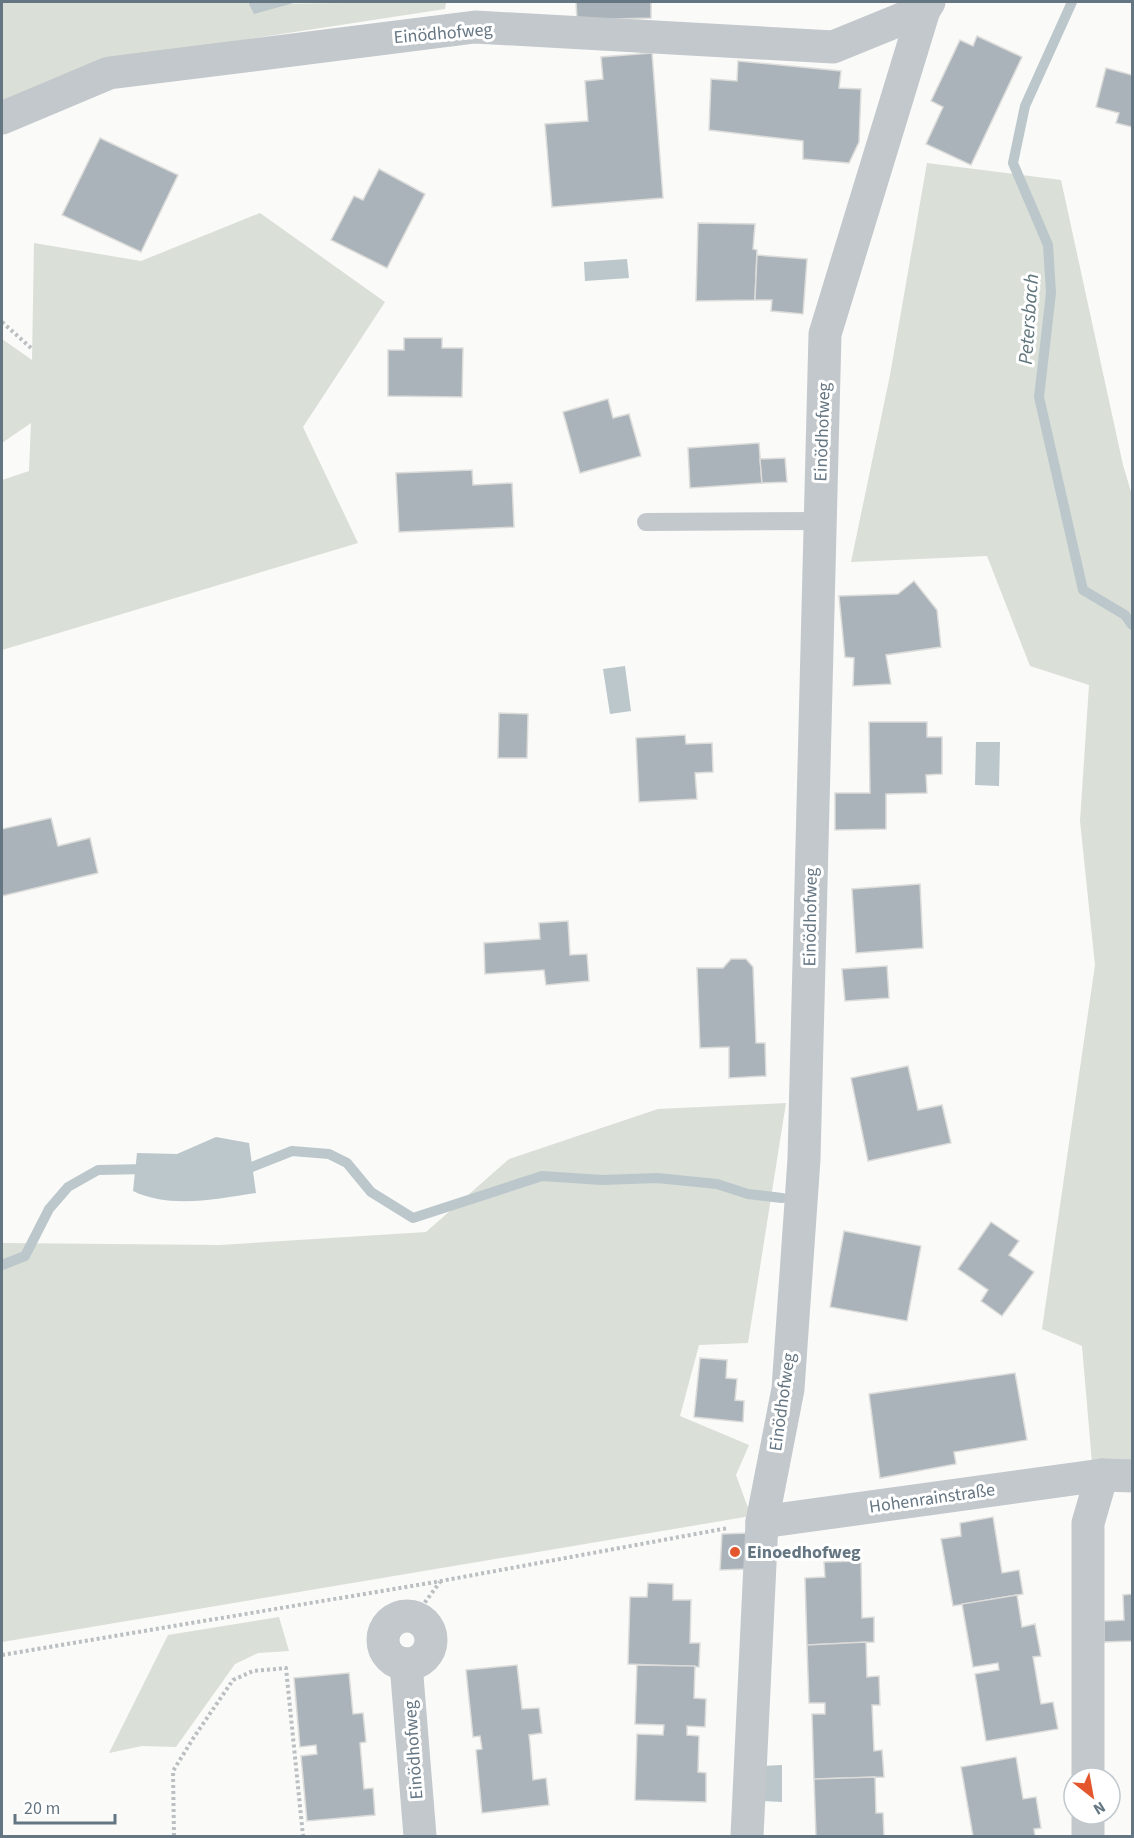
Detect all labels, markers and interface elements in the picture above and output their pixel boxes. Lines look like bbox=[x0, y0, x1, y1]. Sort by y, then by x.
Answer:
street label: Einödhofweg bbox=[393, 17, 493, 50]
water label: Petersbach bbox=[1012, 273, 1046, 366]
street label: Einödhofweg bbox=[808, 382, 837, 482]
street label: Einödhofweg bbox=[797, 867, 824, 967]
street label: Einödhofweg bbox=[763, 1351, 802, 1453]
street label: Hohenrainstraße bbox=[868, 1477, 997, 1520]
place label: Einoedhofweg bbox=[747, 1540, 861, 1565]
marker: Einoedhofweg bbox=[728, 1545, 742, 1559]
street label: Einödhofweg bbox=[398, 1700, 429, 1800]
north arrow bbox=[1062, 1766, 1122, 1826]
scale bar bbox=[15, 1787, 116, 1825]
text: 20 m bbox=[24, 1796, 60, 1821]
text: N bbox=[1089, 1796, 1109, 1820]

